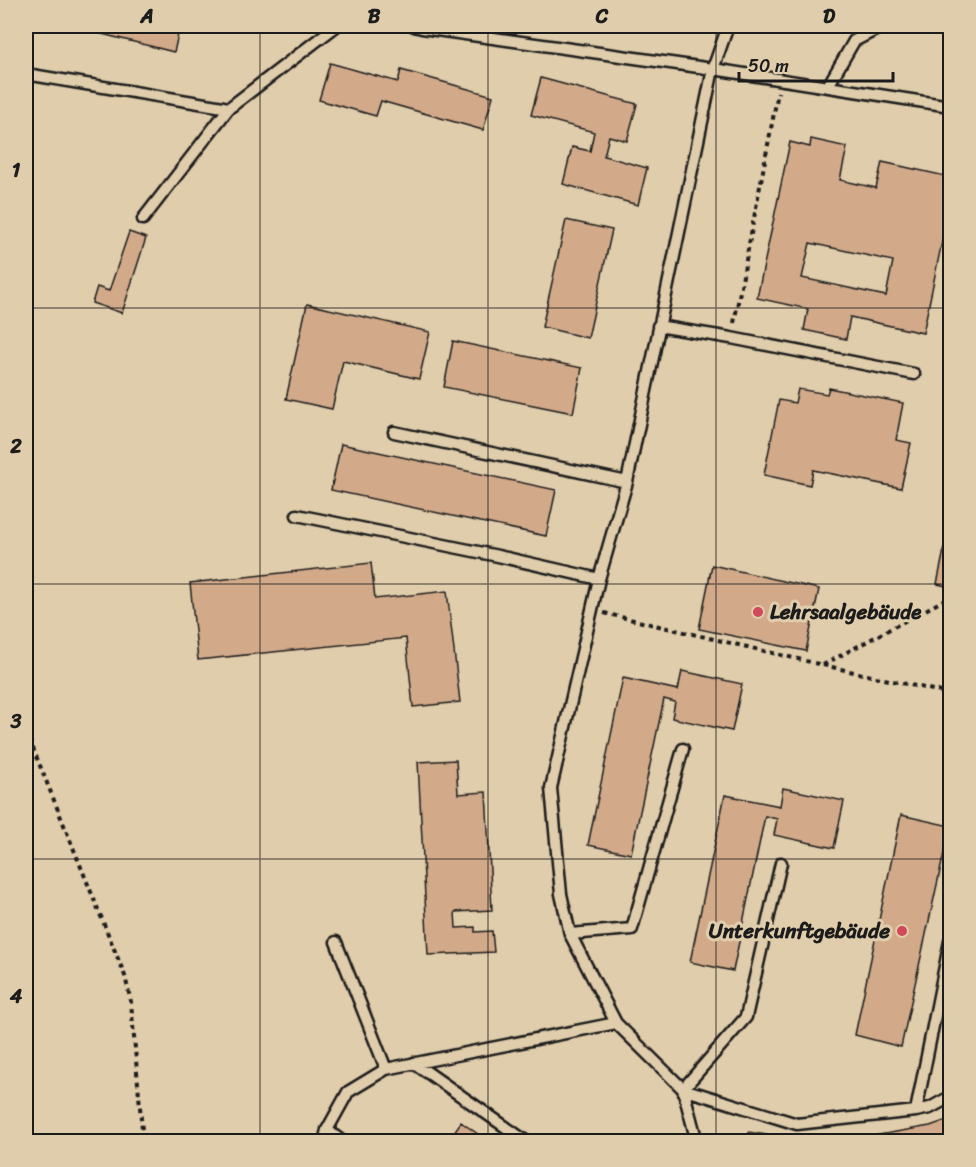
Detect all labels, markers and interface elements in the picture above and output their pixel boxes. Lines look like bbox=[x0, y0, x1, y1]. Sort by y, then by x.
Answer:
text: A bbox=[139, 0, 154, 34]
text: B bbox=[368, 0, 381, 34]
text: C bbox=[595, 0, 609, 34]
text: D bbox=[823, 0, 836, 34]
scale bar bbox=[739, 45, 894, 83]
text: 50 m bbox=[748, 50, 789, 82]
text: 1 bbox=[12, 153, 21, 188]
text: 2 bbox=[9, 429, 22, 464]
place label: Lehrsaalgebäude bbox=[770, 593, 922, 631]
marker: Lehrsaalgebäude bbox=[751, 605, 765, 619]
text: 3 bbox=[10, 704, 22, 739]
place label: Unterkunftgebäude bbox=[709, 912, 890, 950]
marker: Unterkunftgebäude bbox=[895, 924, 909, 938]
text: 4 bbox=[9, 979, 23, 1014]

